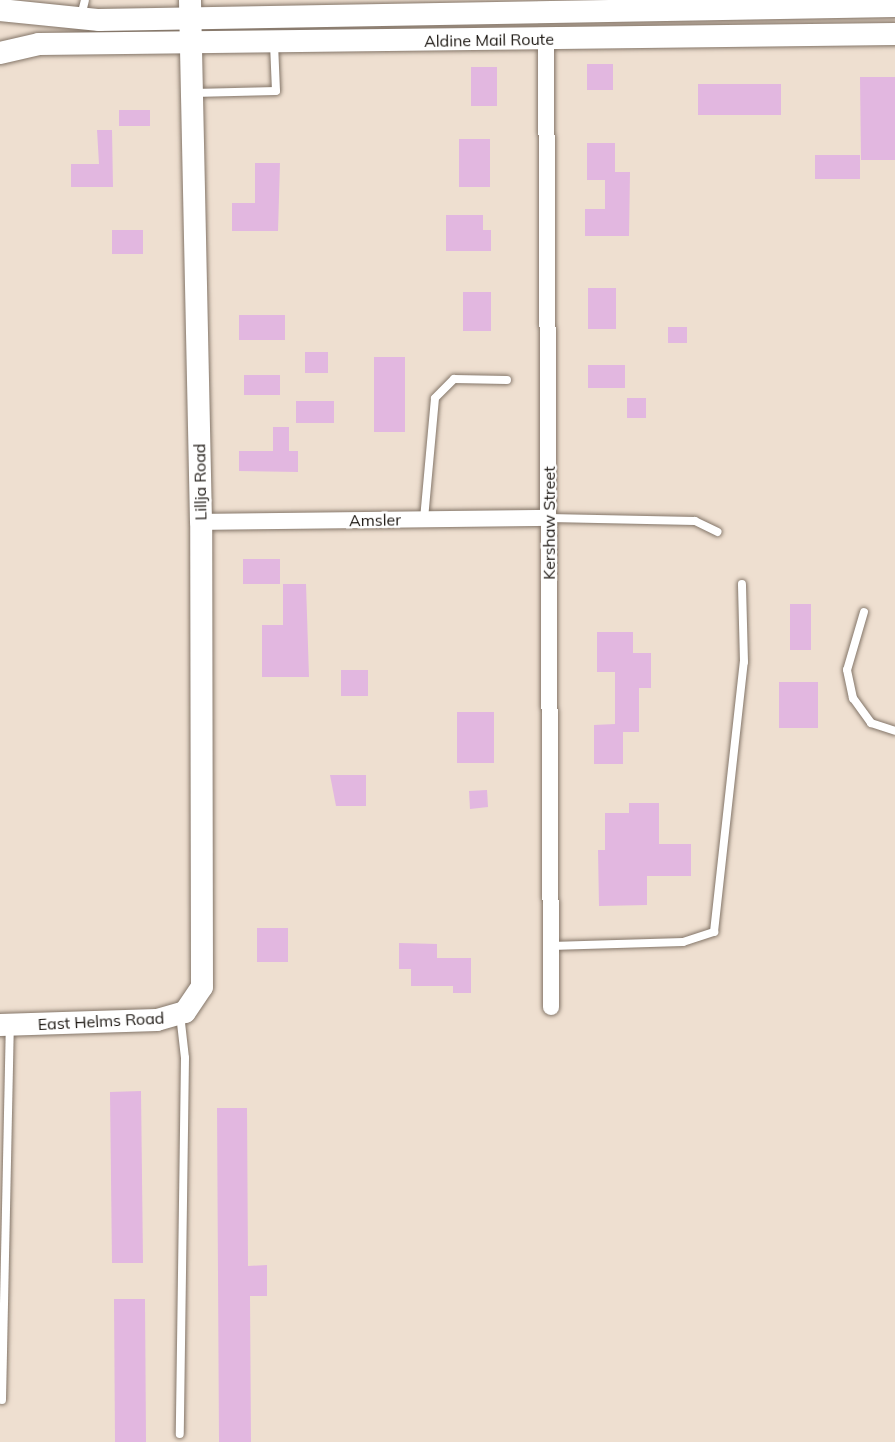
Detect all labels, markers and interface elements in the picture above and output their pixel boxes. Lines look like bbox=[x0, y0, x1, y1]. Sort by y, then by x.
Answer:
street label: Aldine Mail Route bbox=[424, 29, 554, 51]
street label: Lillja Road bbox=[190, 443, 210, 521]
street label: Kershaw Street bbox=[539, 466, 559, 580]
street label: Amsler bbox=[349, 510, 401, 530]
street label: East Helms Road bbox=[37, 1008, 165, 1034]

